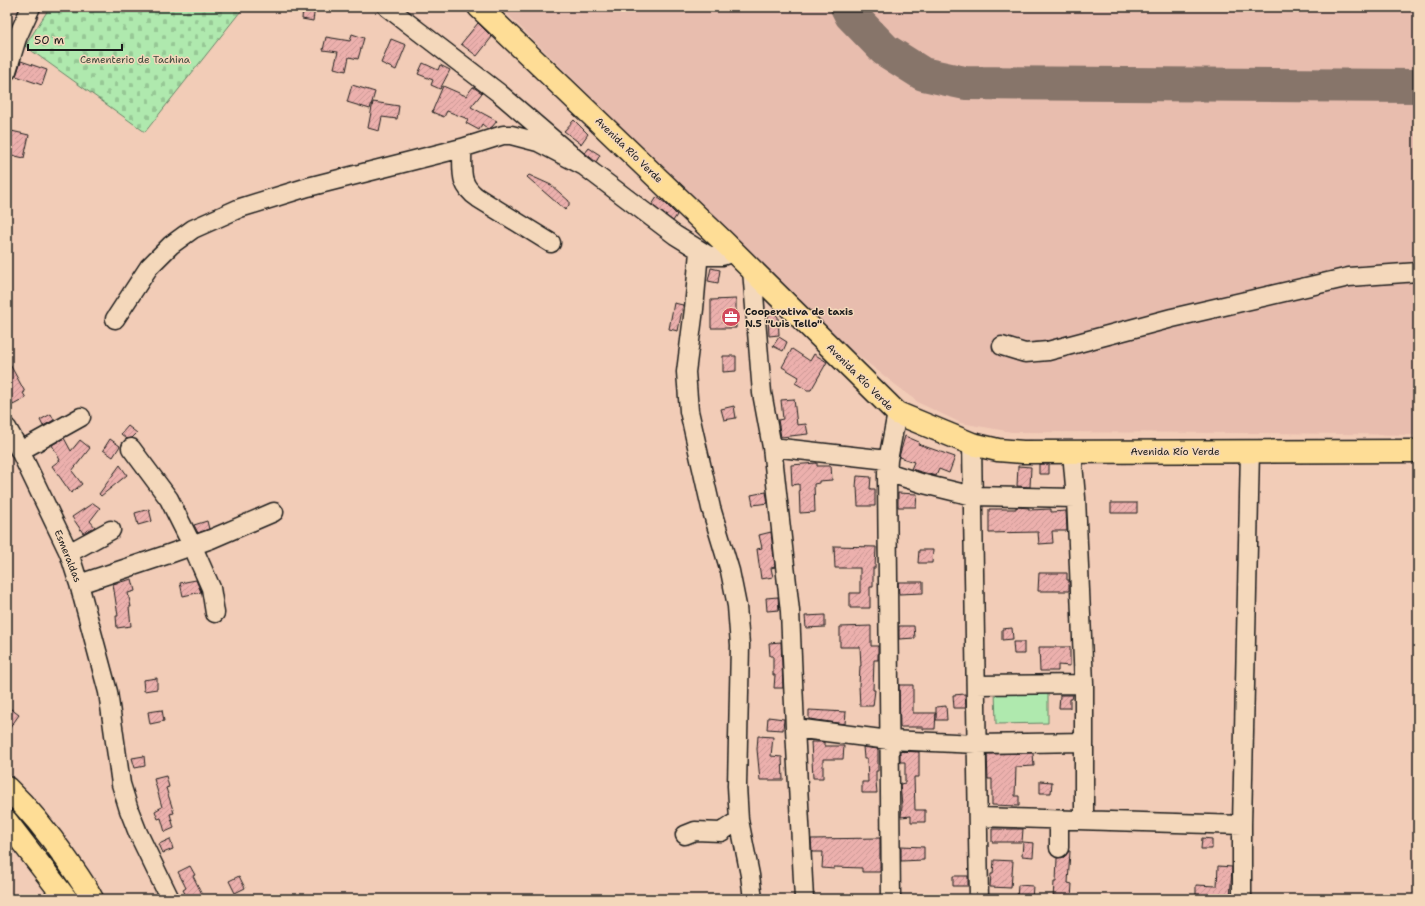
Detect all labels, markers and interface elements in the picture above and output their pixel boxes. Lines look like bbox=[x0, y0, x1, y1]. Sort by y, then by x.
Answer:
scale bar bbox=[28, 26, 122, 52]
text: 50 m bbox=[34, 32, 64, 48]
park label: Cementerio de Tachina bbox=[80, 53, 191, 66]
street label: Avenida Río Verde bbox=[592, 114, 666, 186]
place label: Cooperativa de taxis N.5 "Luis Tello" bbox=[745, 305, 853, 330]
office icon: Cooperativa de taxis N.5 "Luis Tello" bbox=[720, 306, 742, 328]
street label: Avenida Río Verde bbox=[824, 341, 896, 413]
street label: Avenida Río Verde bbox=[1130, 445, 1220, 458]
street label: Esmeraldas bbox=[52, 528, 84, 584]

